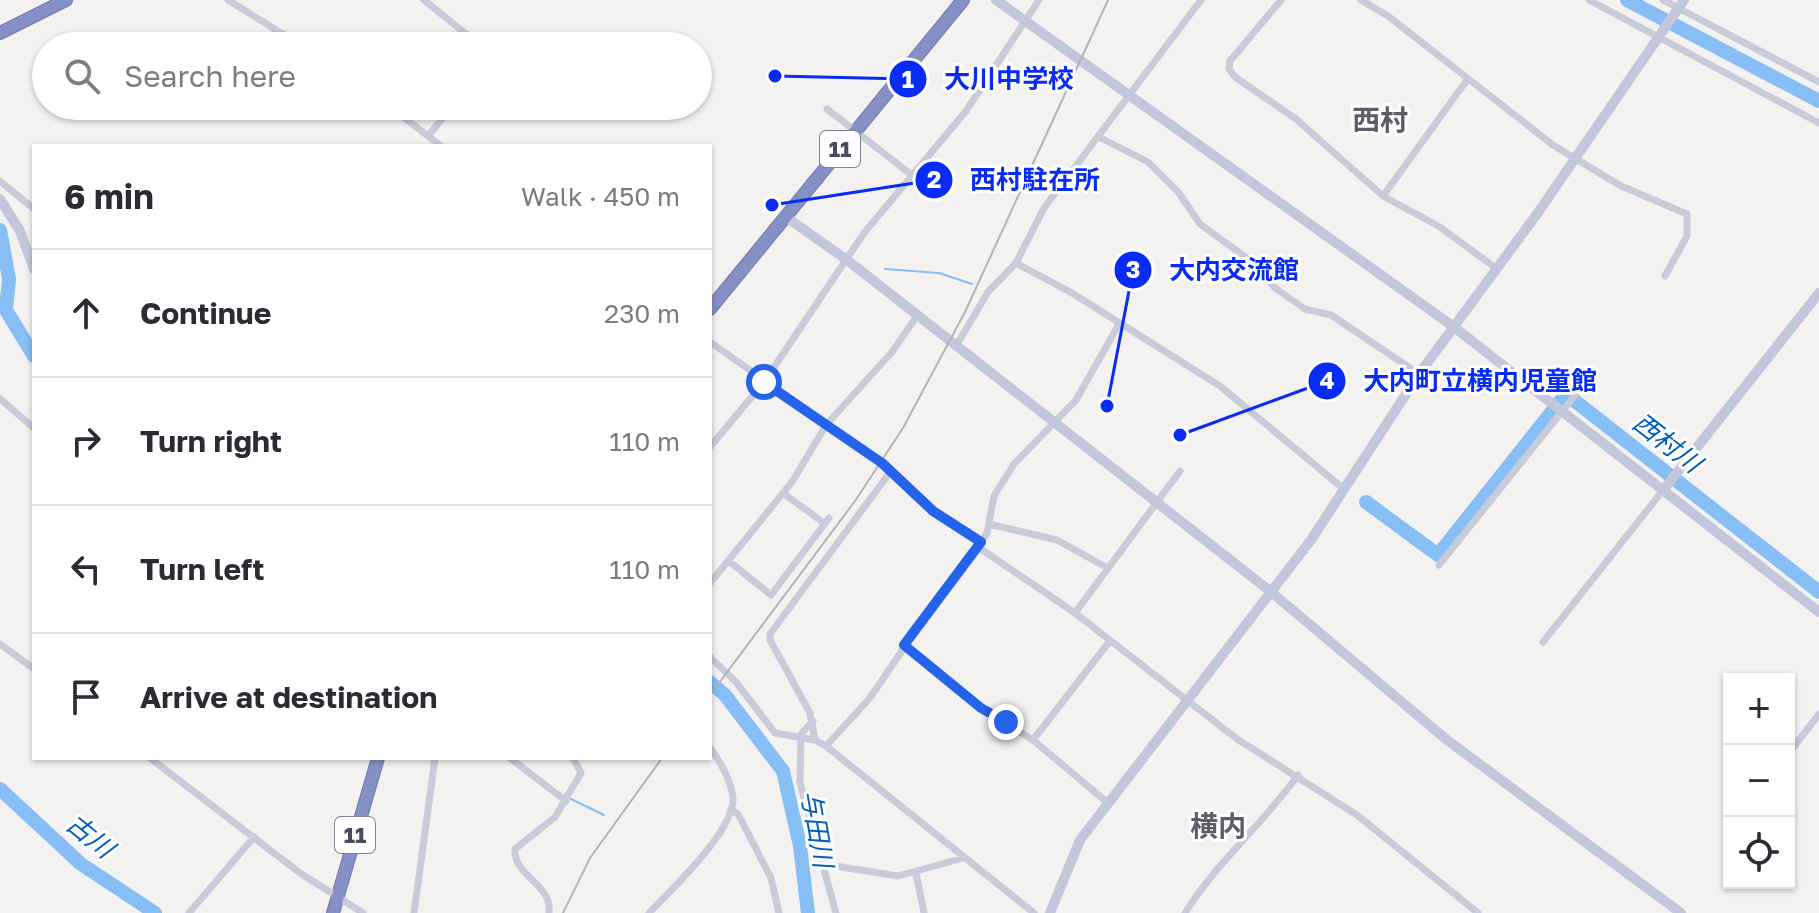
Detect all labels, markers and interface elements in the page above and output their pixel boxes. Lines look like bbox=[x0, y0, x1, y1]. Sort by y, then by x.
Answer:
search box bbox=[32, 32, 712, 120]
icon: search bbox=[60, 54, 104, 98]
callout: 大川中学校 bbox=[888, 54, 1090, 104]
text: Search here bbox=[124, 58, 296, 94]
text: 大川中学校 bbox=[944, 63, 1074, 94]
text: 1 bbox=[902, 64, 914, 93]
district label: 西村 bbox=[1352, 103, 1408, 136]
road number: 11 bbox=[820, 131, 860, 167]
callout: 西村駐在所 bbox=[914, 155, 1116, 205]
text: 2 bbox=[927, 164, 941, 193]
text: 西村駐在所 bbox=[970, 164, 1100, 195]
text: 6 min bbox=[64, 176, 154, 216]
text: Walk · 450 m bbox=[521, 181, 680, 212]
callout: 大内交流館 bbox=[1113, 245, 1315, 295]
text: 3 bbox=[1126, 254, 1140, 283]
text: 大内交流館 bbox=[1169, 254, 1299, 285]
icon: ahead bbox=[64, 291, 108, 335]
text: Continue bbox=[140, 295, 271, 331]
text: 230 m bbox=[604, 298, 680, 329]
callout: 大内町立横内児童館 bbox=[1307, 356, 1613, 406]
route start bbox=[746, 364, 782, 400]
text: 4 bbox=[1320, 365, 1335, 394]
text: 大内町立横内児童館 bbox=[1363, 365, 1597, 396]
water label: 西村川 bbox=[1627, 406, 1710, 481]
icon: right bbox=[64, 419, 108, 463]
text: Turn right bbox=[140, 423, 282, 459]
text: 110 m bbox=[609, 426, 680, 457]
icon: left bbox=[64, 547, 108, 591]
text: Turn left bbox=[140, 551, 265, 587]
text: 110 m bbox=[609, 554, 680, 585]
map controls bbox=[1723, 673, 1795, 889]
button: + bbox=[1723, 673, 1795, 745]
icon: arrive bbox=[64, 675, 108, 719]
text: Arrive at destination bbox=[140, 679, 437, 715]
route end bbox=[988, 704, 1024, 740]
button: − bbox=[1723, 745, 1795, 817]
water label: 与田川 bbox=[795, 788, 840, 873]
water label: 古川 bbox=[60, 807, 123, 866]
district label: 横内 bbox=[1190, 809, 1246, 842]
road number: 11 bbox=[335, 817, 375, 853]
button: locate bbox=[1723, 817, 1795, 889]

